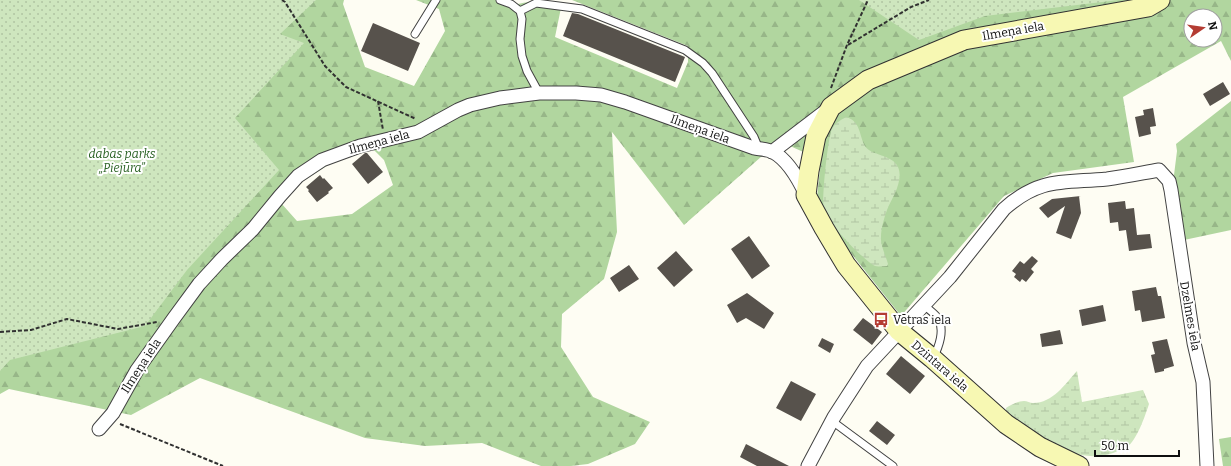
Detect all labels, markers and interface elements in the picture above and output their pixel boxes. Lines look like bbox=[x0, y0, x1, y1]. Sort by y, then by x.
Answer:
north arrow bbox=[1183, 8, 1223, 48]
street label: Ilmeņa iela bbox=[981, 19, 1045, 44]
text: N bbox=[1205, 20, 1220, 32]
street label: Ilmeņa iela bbox=[668, 112, 732, 147]
street label: Ilmeņa iela bbox=[347, 127, 412, 158]
park label: dabas parks „Piejūra” bbox=[89, 147, 156, 175]
street label: Dzelmes iela bbox=[1177, 280, 1203, 352]
bus stop icon: Vētras iela bbox=[872, 311, 890, 329]
place label: Vētras iela bbox=[893, 313, 951, 327]
street label: Ilmeņa iela bbox=[118, 336, 165, 396]
street label: Dzintara iela bbox=[909, 338, 971, 395]
scale bar bbox=[1095, 432, 1179, 458]
text: 50 m bbox=[1101, 439, 1130, 453]

